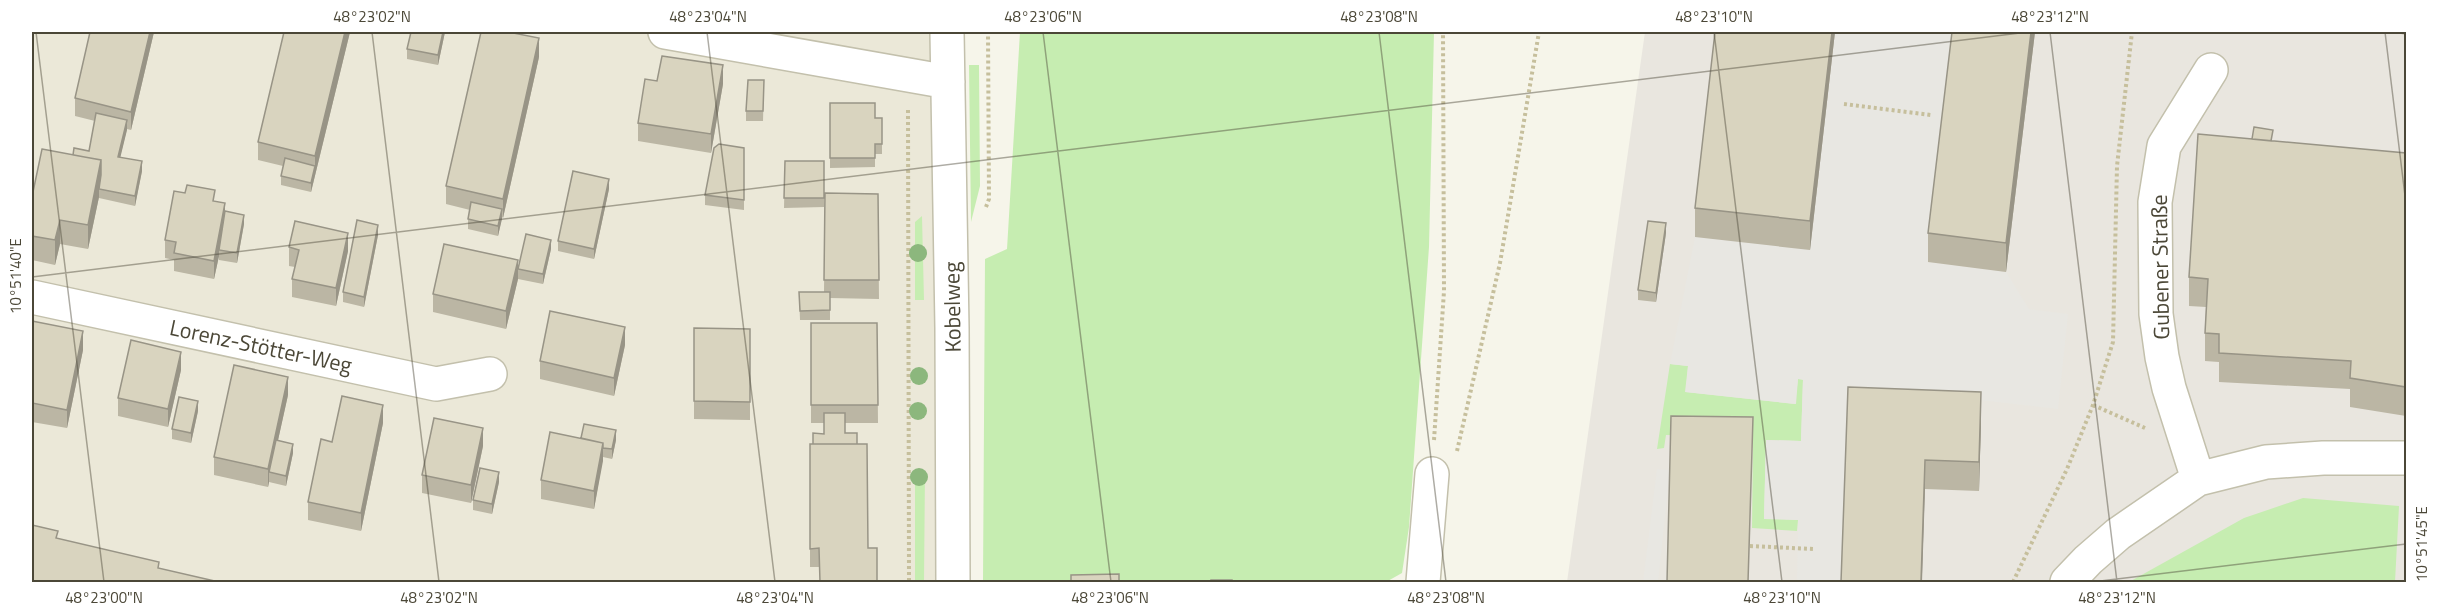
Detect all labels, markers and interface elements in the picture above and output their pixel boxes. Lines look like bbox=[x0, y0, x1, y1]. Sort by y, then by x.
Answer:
text: 48°23'02"N bbox=[333, 5, 411, 28]
text: 48°23'04"N bbox=[669, 5, 747, 28]
text: 48°23'06"N bbox=[1004, 5, 1082, 28]
text: 48°23'08"N bbox=[1340, 5, 1418, 28]
text: 48°23'10"N bbox=[1675, 5, 1753, 28]
text: 48°23'12"N bbox=[2011, 5, 2089, 28]
street label: Gubener Straße bbox=[2142, 194, 2178, 340]
text: 10°51'40"E bbox=[4, 238, 27, 314]
street label: Kobelweg bbox=[934, 261, 970, 353]
street label: Lorenz-Stötter-Weg bbox=[167, 310, 355, 382]
text: 10°51'45"E bbox=[2410, 506, 2433, 582]
text: 48°23'00"N bbox=[65, 586, 143, 609]
text: 48°23'02"N bbox=[400, 586, 478, 609]
text: 48°23'04"N bbox=[736, 586, 814, 609]
text: 48°23'06"N bbox=[1071, 586, 1149, 609]
text: 48°23'08"N bbox=[1407, 586, 1485, 609]
text: 48°23'10"N bbox=[1743, 586, 1821, 609]
text: 48°23'12"N bbox=[2078, 586, 2156, 609]

